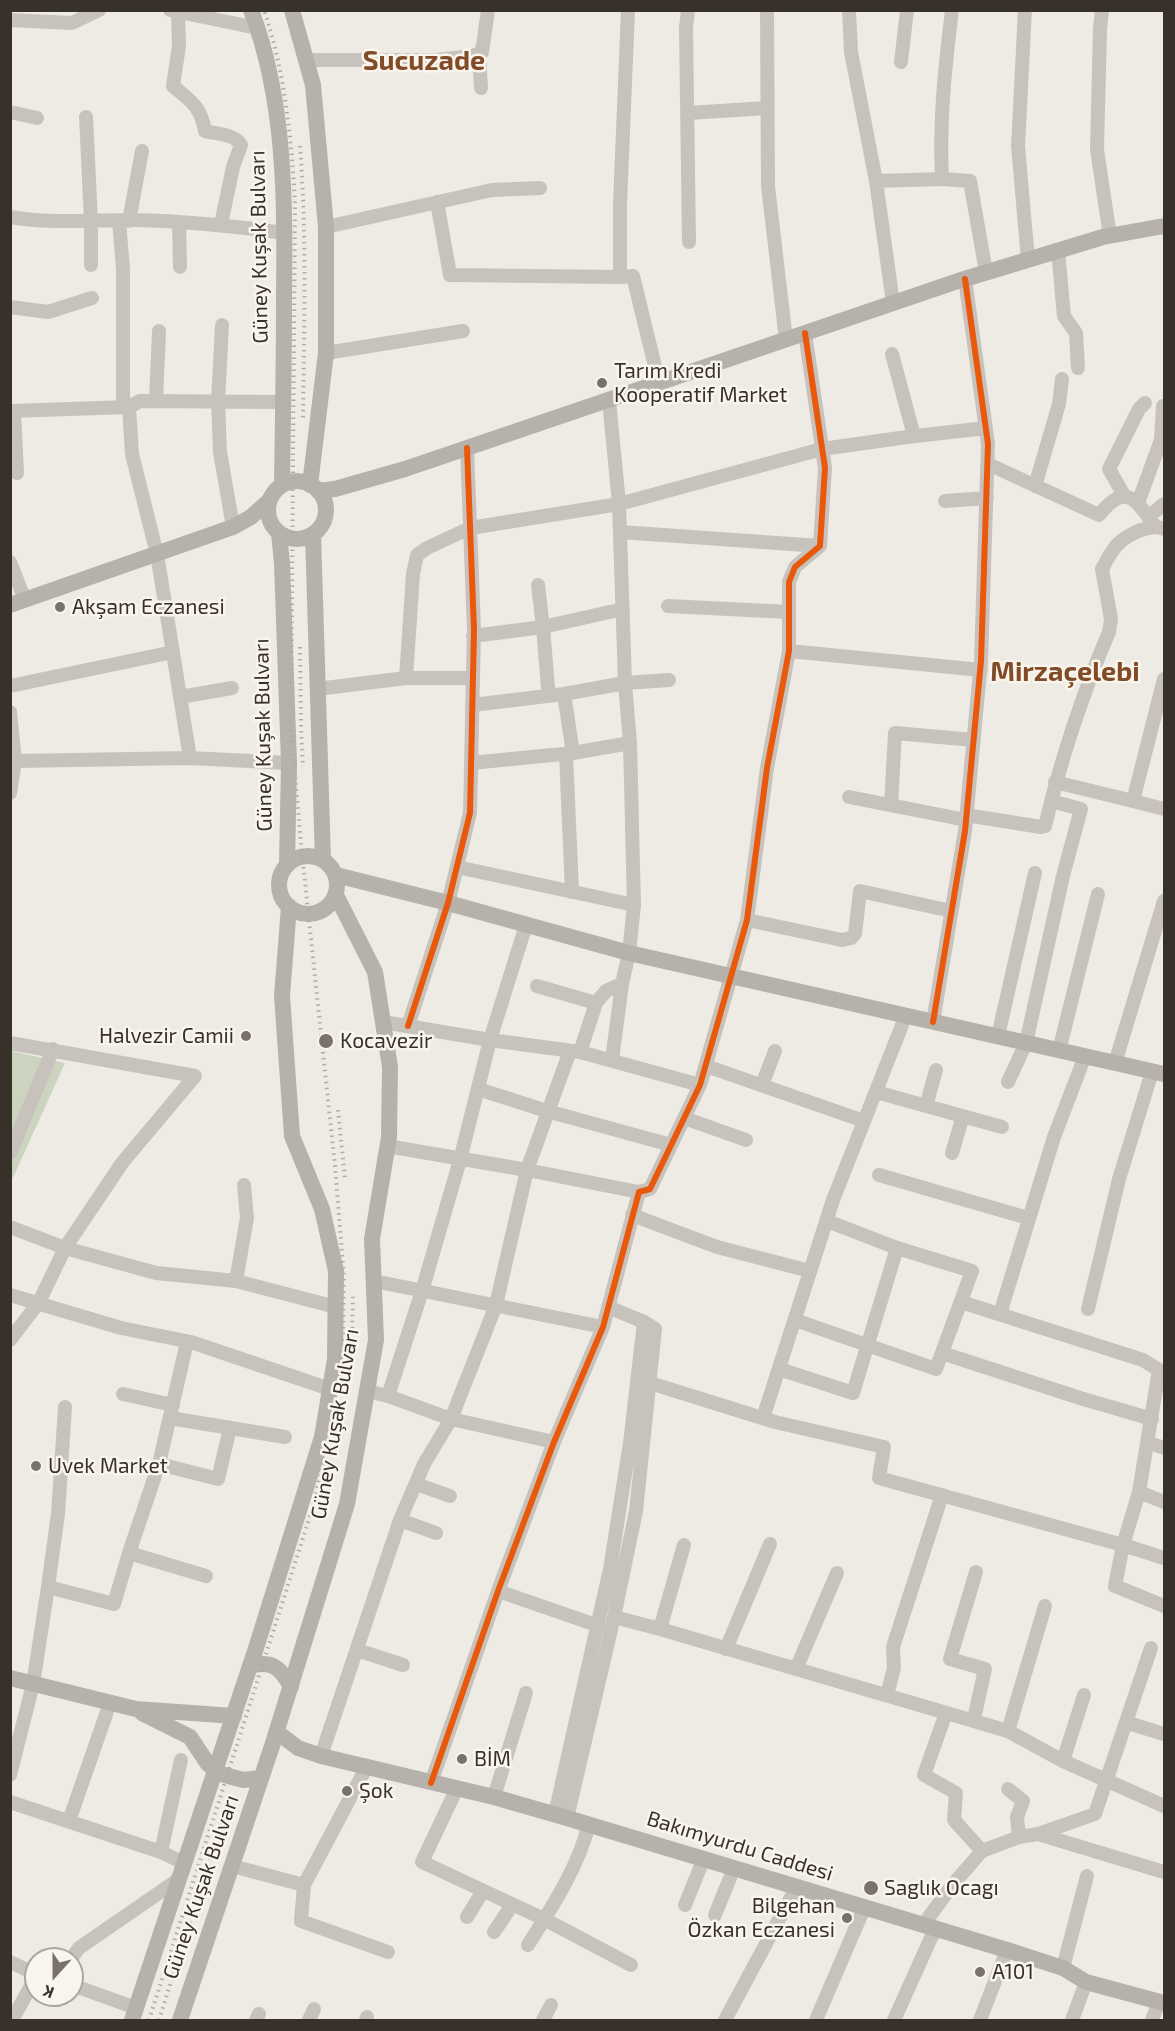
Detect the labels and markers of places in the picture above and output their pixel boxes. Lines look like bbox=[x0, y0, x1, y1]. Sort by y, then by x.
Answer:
place label: Tarım Kredi Kooperatif Market bbox=[614, 358, 787, 408]
marker: Tarım Kredi Kooperatif Market bbox=[595, 376, 609, 390]
place label: Akşam Eczanesi bbox=[72, 594, 225, 620]
marker: Akşam Eczanesi bbox=[53, 600, 67, 614]
place label: Halvezir Camii bbox=[99, 1023, 234, 1049]
place label: Kocavezir bbox=[340, 1028, 432, 1054]
marker: Halvezir Camii bbox=[239, 1029, 253, 1043]
marker: Kocavezir bbox=[317, 1032, 335, 1050]
place label: Uvek Market bbox=[48, 1453, 168, 1479]
marker: Uvek Market bbox=[29, 1459, 43, 1473]
place label: BİM bbox=[474, 1746, 511, 1772]
marker: BİM bbox=[455, 1752, 469, 1766]
place label: Şok bbox=[359, 1778, 393, 1804]
marker: Şok bbox=[340, 1784, 354, 1798]
place label: Saglık Ocagı bbox=[884, 1875, 999, 1901]
marker: Saglık Ocagı bbox=[862, 1879, 880, 1897]
place label: Bilgehan Özkan Eczanesi bbox=[688, 1893, 835, 1943]
marker: Bilgehan Özkan Eczanesi bbox=[840, 1911, 854, 1925]
place label: A101 bbox=[992, 1959, 1034, 1985]
marker: A101 bbox=[973, 1965, 987, 1979]

